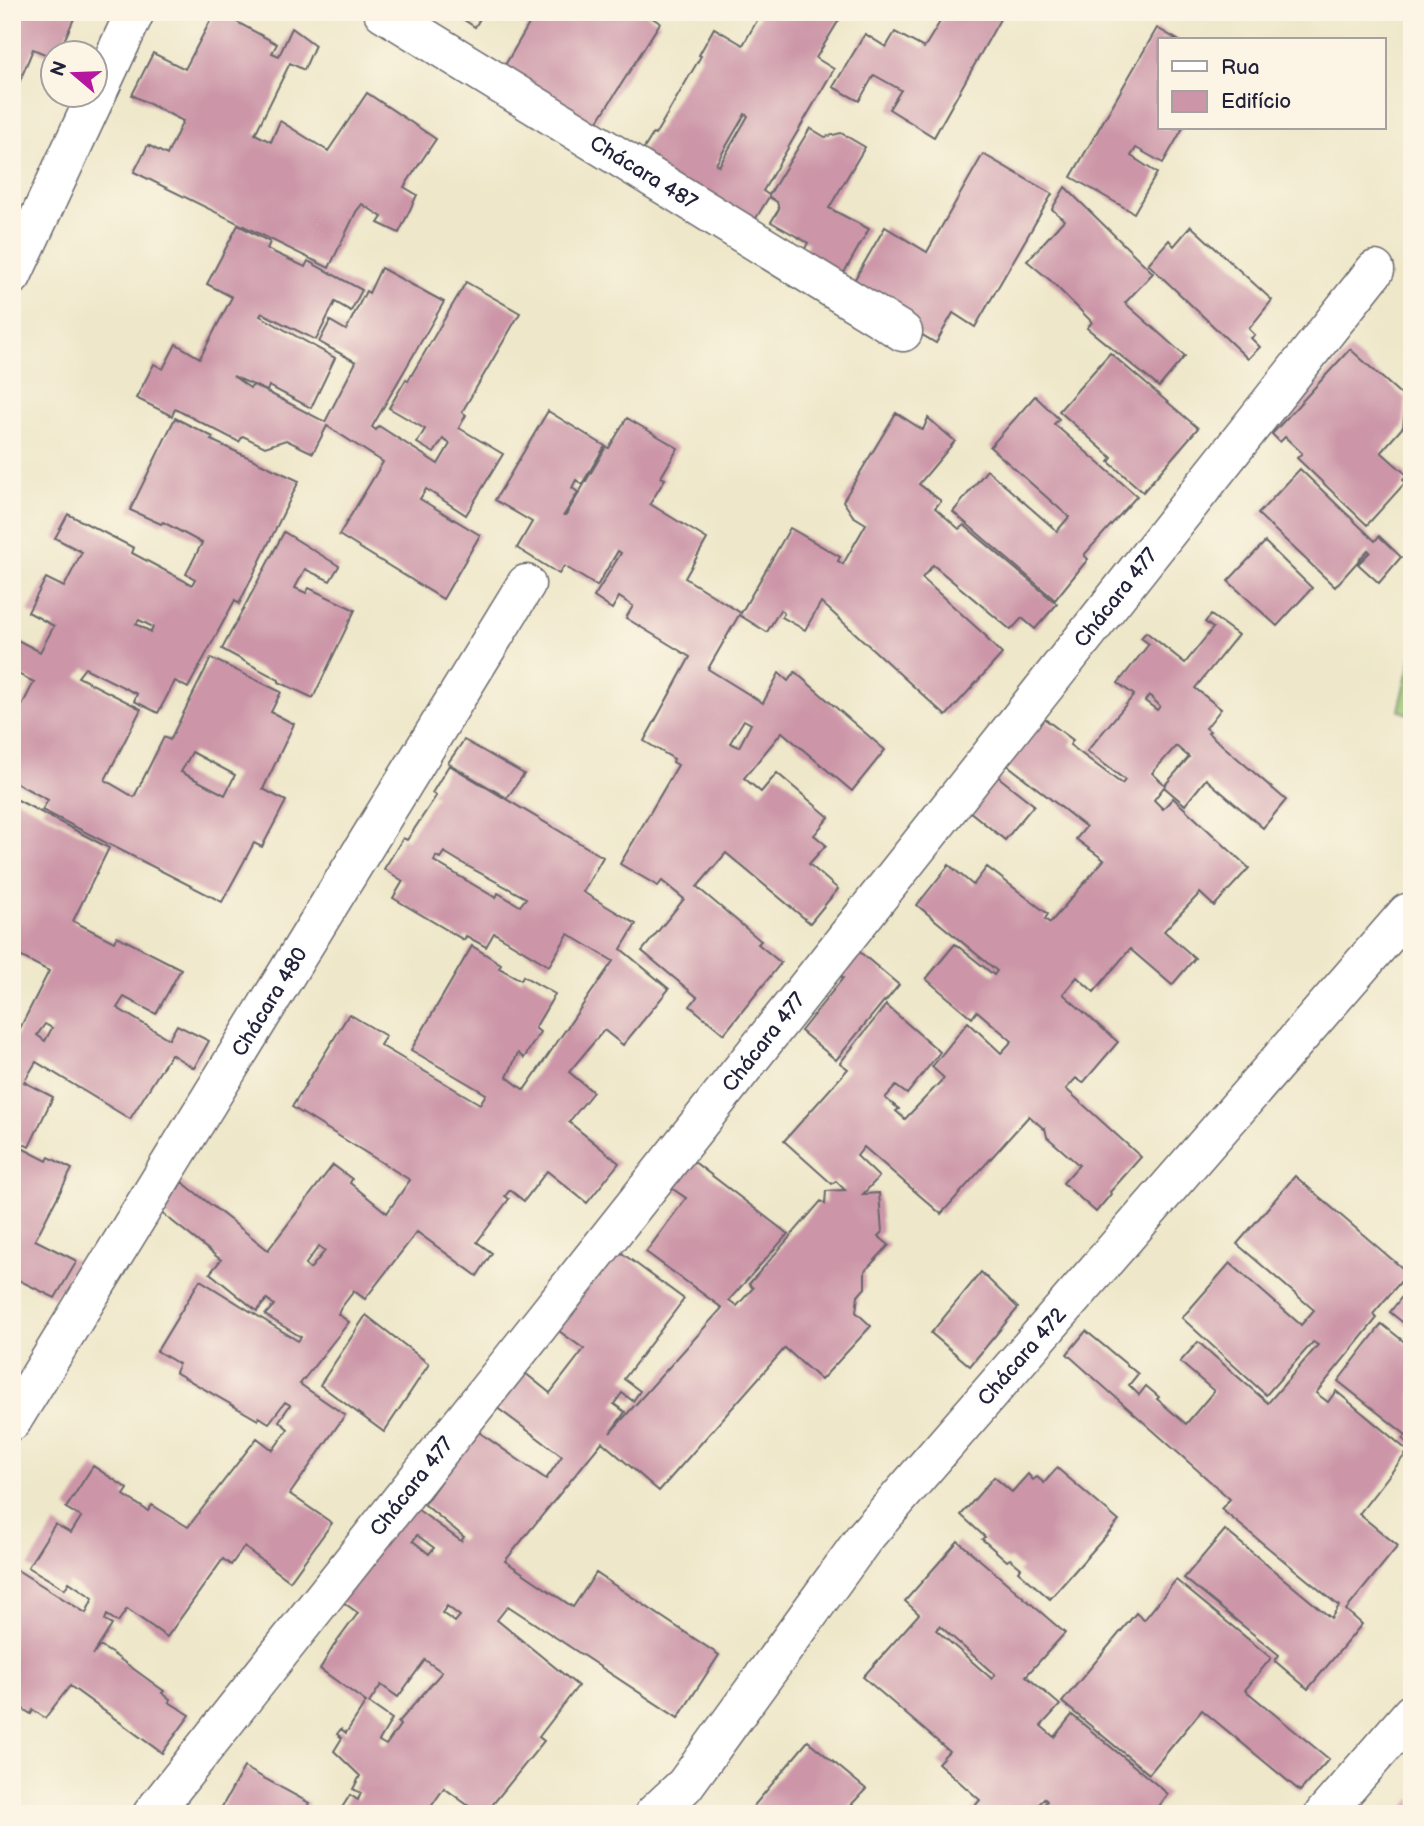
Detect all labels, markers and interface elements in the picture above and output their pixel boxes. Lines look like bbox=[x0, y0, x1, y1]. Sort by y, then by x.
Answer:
north arrow bbox=[38, 38, 108, 108]
legend bbox=[1158, 38, 1386, 130]
text: Rua bbox=[1221, 55, 1260, 80]
text: N bbox=[46, 58, 73, 79]
text: Edifício bbox=[1221, 89, 1291, 114]
street label: Chácara 487 bbox=[585, 130, 702, 216]
street label: Chácara 477 bbox=[1069, 543, 1163, 652]
street label: Chácara 480 bbox=[227, 943, 313, 1061]
street label: Chácara 477 bbox=[717, 987, 811, 1097]
street label: Chácara 472 bbox=[973, 1302, 1072, 1411]
street label: Chácara 477 bbox=[365, 1431, 459, 1541]

